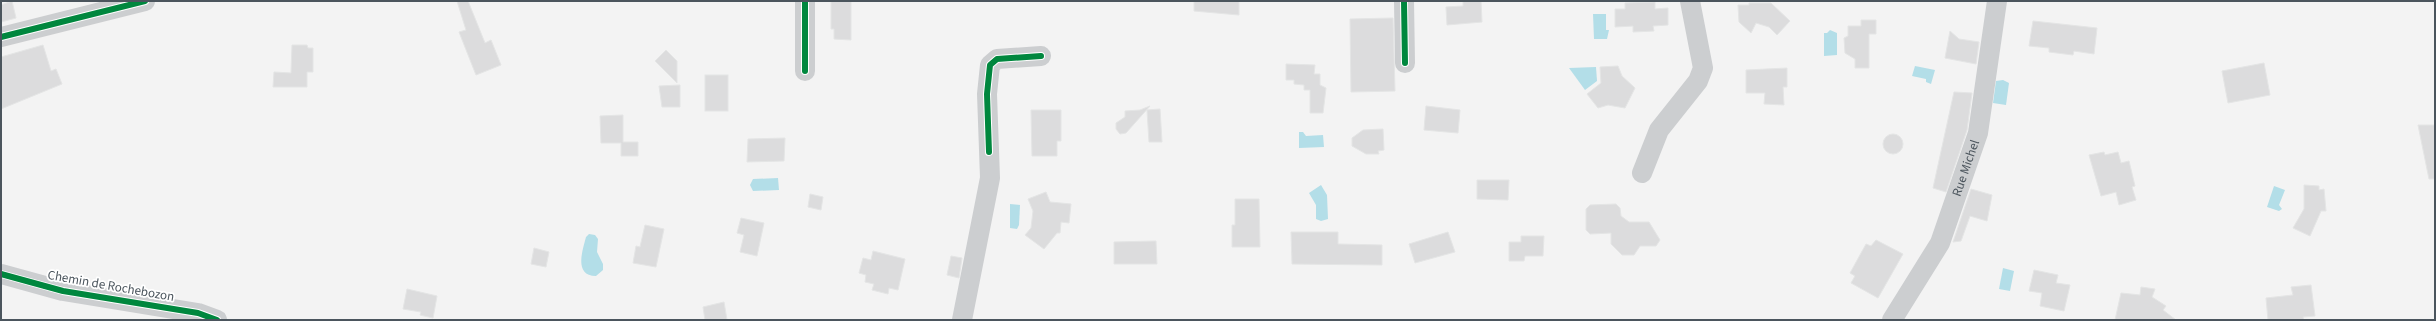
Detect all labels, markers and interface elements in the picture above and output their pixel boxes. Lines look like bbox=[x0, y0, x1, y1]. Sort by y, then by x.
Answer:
street label: Rue Michel bbox=[1948, 137, 1984, 199]
street label: Chemin de Rochebozon bbox=[46, 266, 176, 306]

